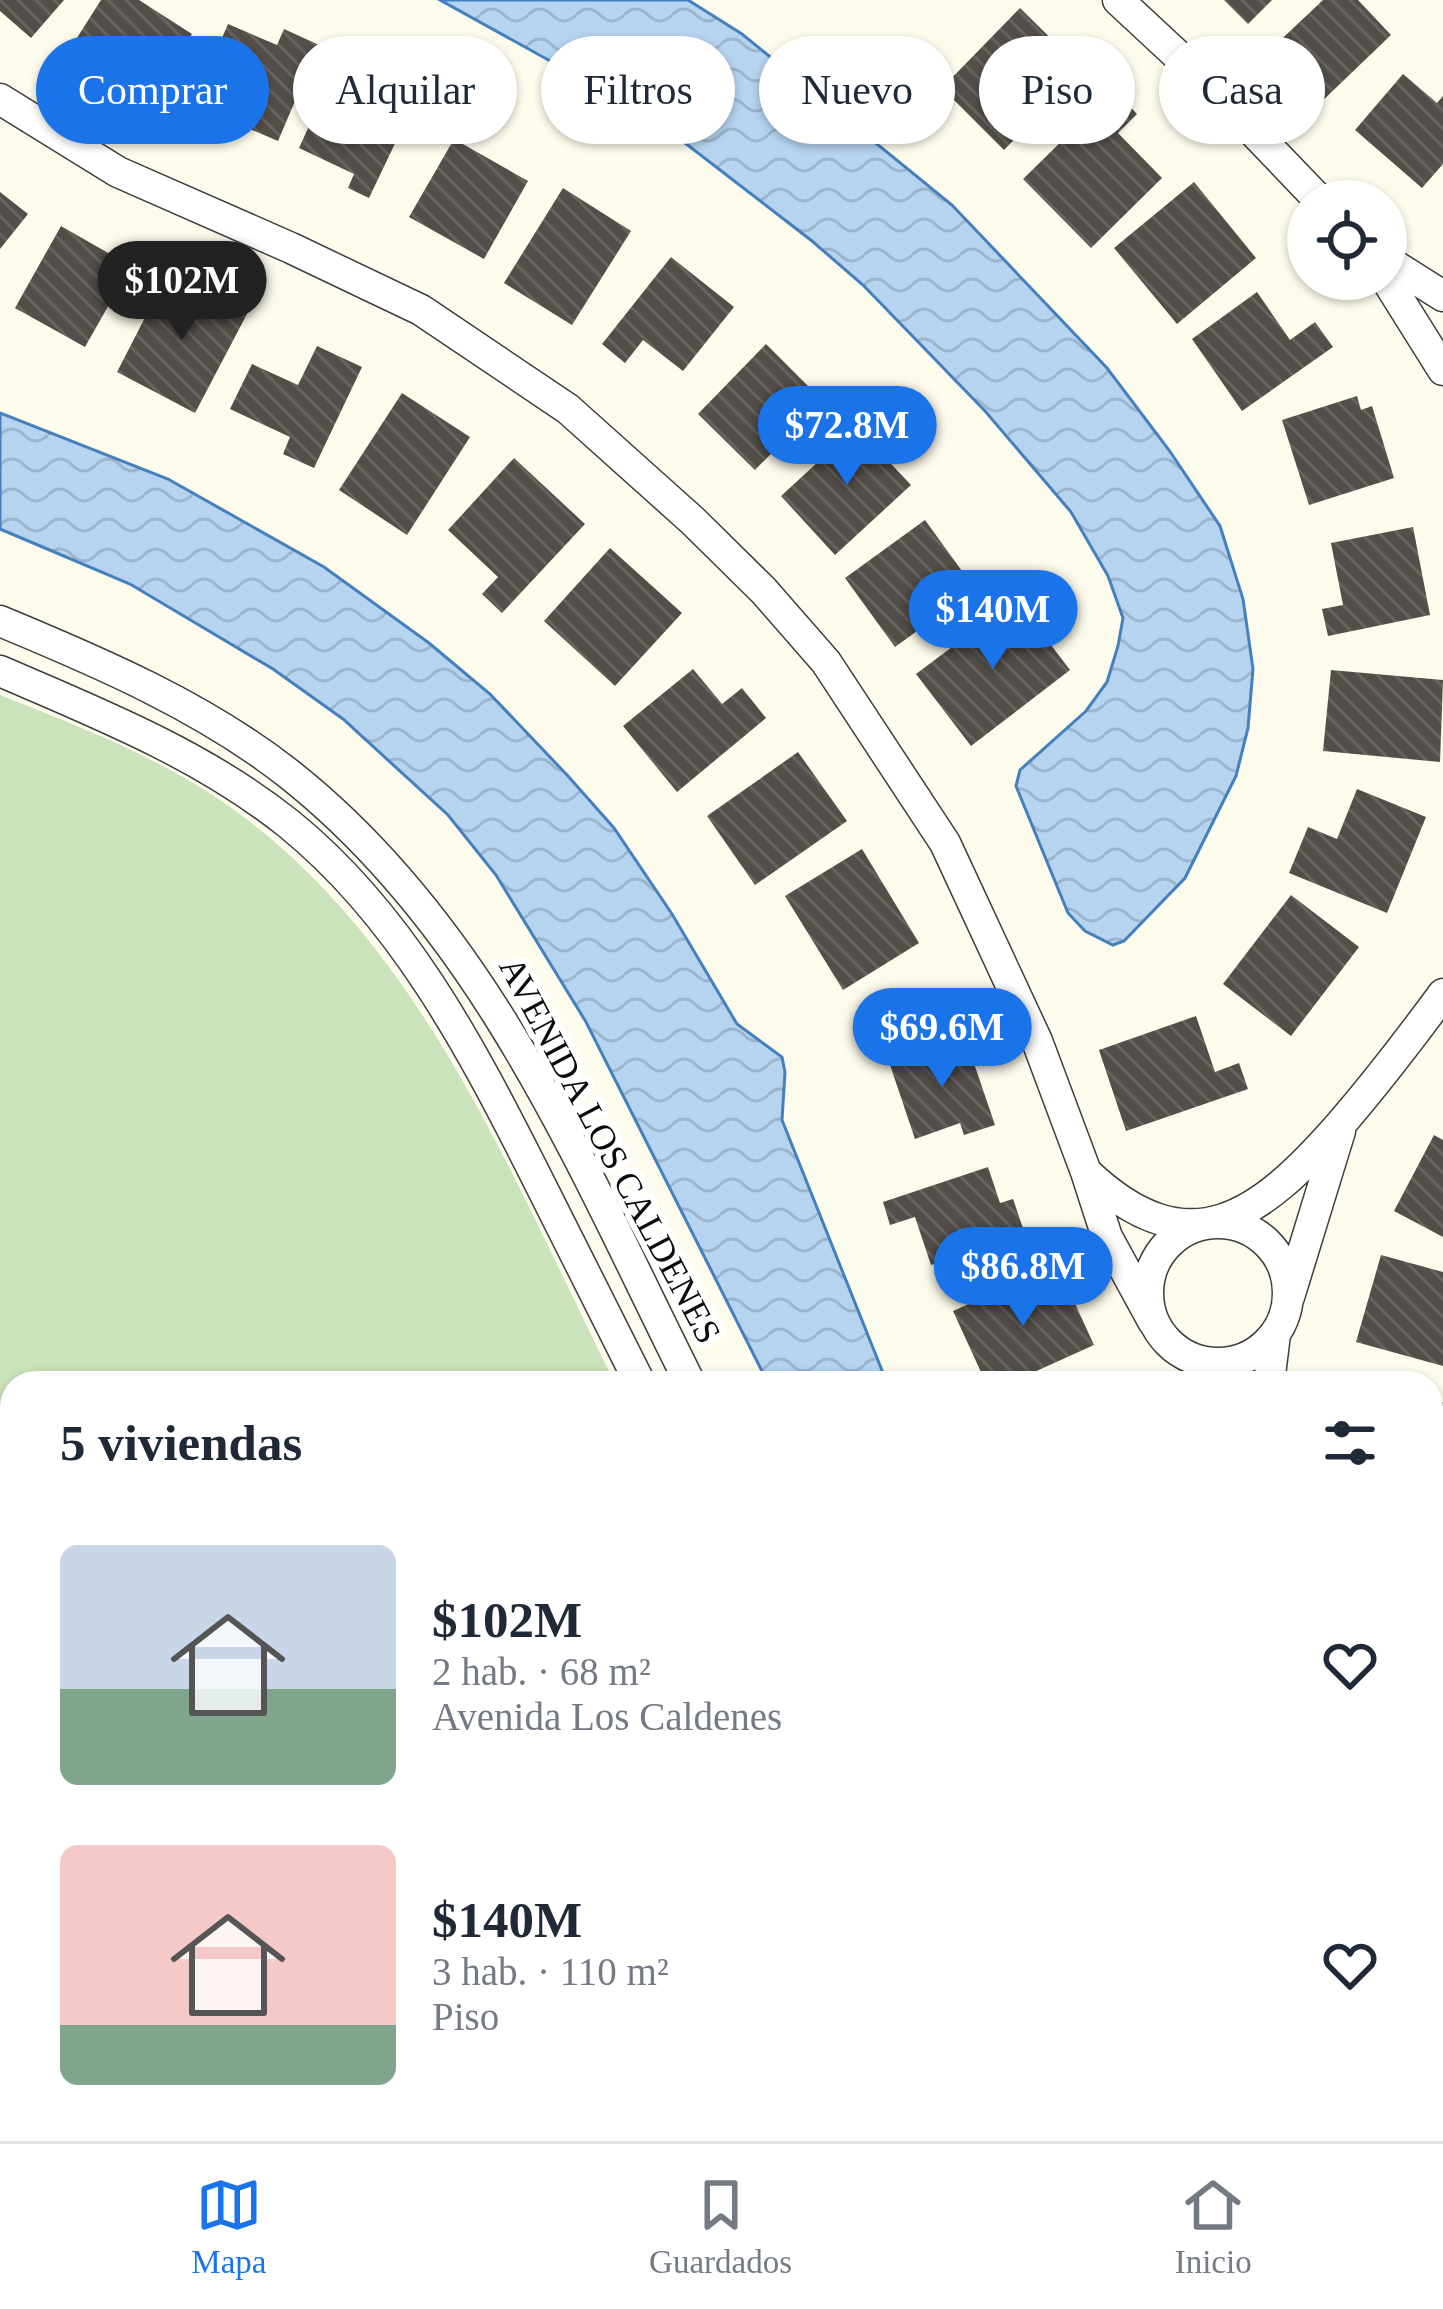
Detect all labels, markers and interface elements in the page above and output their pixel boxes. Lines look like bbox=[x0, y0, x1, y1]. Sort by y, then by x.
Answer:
chip: Comprar bbox=[36, 36, 269, 144]
chip: Alquilar bbox=[293, 36, 517, 144]
chip: Filtros bbox=[541, 36, 735, 144]
chip: Nuevo bbox=[759, 36, 955, 144]
chip: Piso bbox=[979, 36, 1135, 144]
chip: Casa bbox=[1159, 36, 1325, 144]
map controls bbox=[1287, 180, 1407, 300]
button: locate bbox=[1287, 180, 1407, 300]
pin: $102M bbox=[98, 241, 266, 343]
text: $102M bbox=[125, 258, 239, 301]
pin: $72.8M bbox=[749, 386, 945, 488]
text: $72.8M bbox=[785, 403, 909, 446]
pin: $140M bbox=[909, 570, 1077, 672]
text: $140M bbox=[936, 587, 1050, 630]
street label: AVENIDA LOS CALDENES bbox=[491, 950, 729, 1350]
pin: $69.6M bbox=[844, 988, 1040, 1090]
text: $69.6M bbox=[880, 1005, 1004, 1048]
pin: $86.8M bbox=[925, 1227, 1121, 1329]
text: $86.8M bbox=[961, 1244, 1085, 1287]
icon: filters bbox=[1317, 1410, 1383, 1476]
text: 5 viviendas bbox=[60, 1415, 302, 1471]
text: $102M bbox=[432, 1592, 582, 1648]
icon: home bbox=[156, 1593, 300, 1737]
icon: heart bbox=[1317, 1632, 1383, 1698]
text: 2 hab. · 68 m² bbox=[432, 1650, 651, 1693]
text: Avenida Los Caldenes bbox=[432, 1695, 782, 1738]
text: $140M bbox=[432, 1892, 582, 1948]
icon: home bbox=[156, 1893, 300, 2037]
icon: heart bbox=[1317, 1932, 1383, 1998]
text: 3 hab. · 110 m² bbox=[432, 1950, 669, 1993]
text: Piso bbox=[432, 1995, 499, 2038]
tab: Mapa bbox=[191, 2172, 266, 2281]
tab: Guardados bbox=[649, 2172, 792, 2281]
tab: Inicio bbox=[1175, 2172, 1252, 2281]

